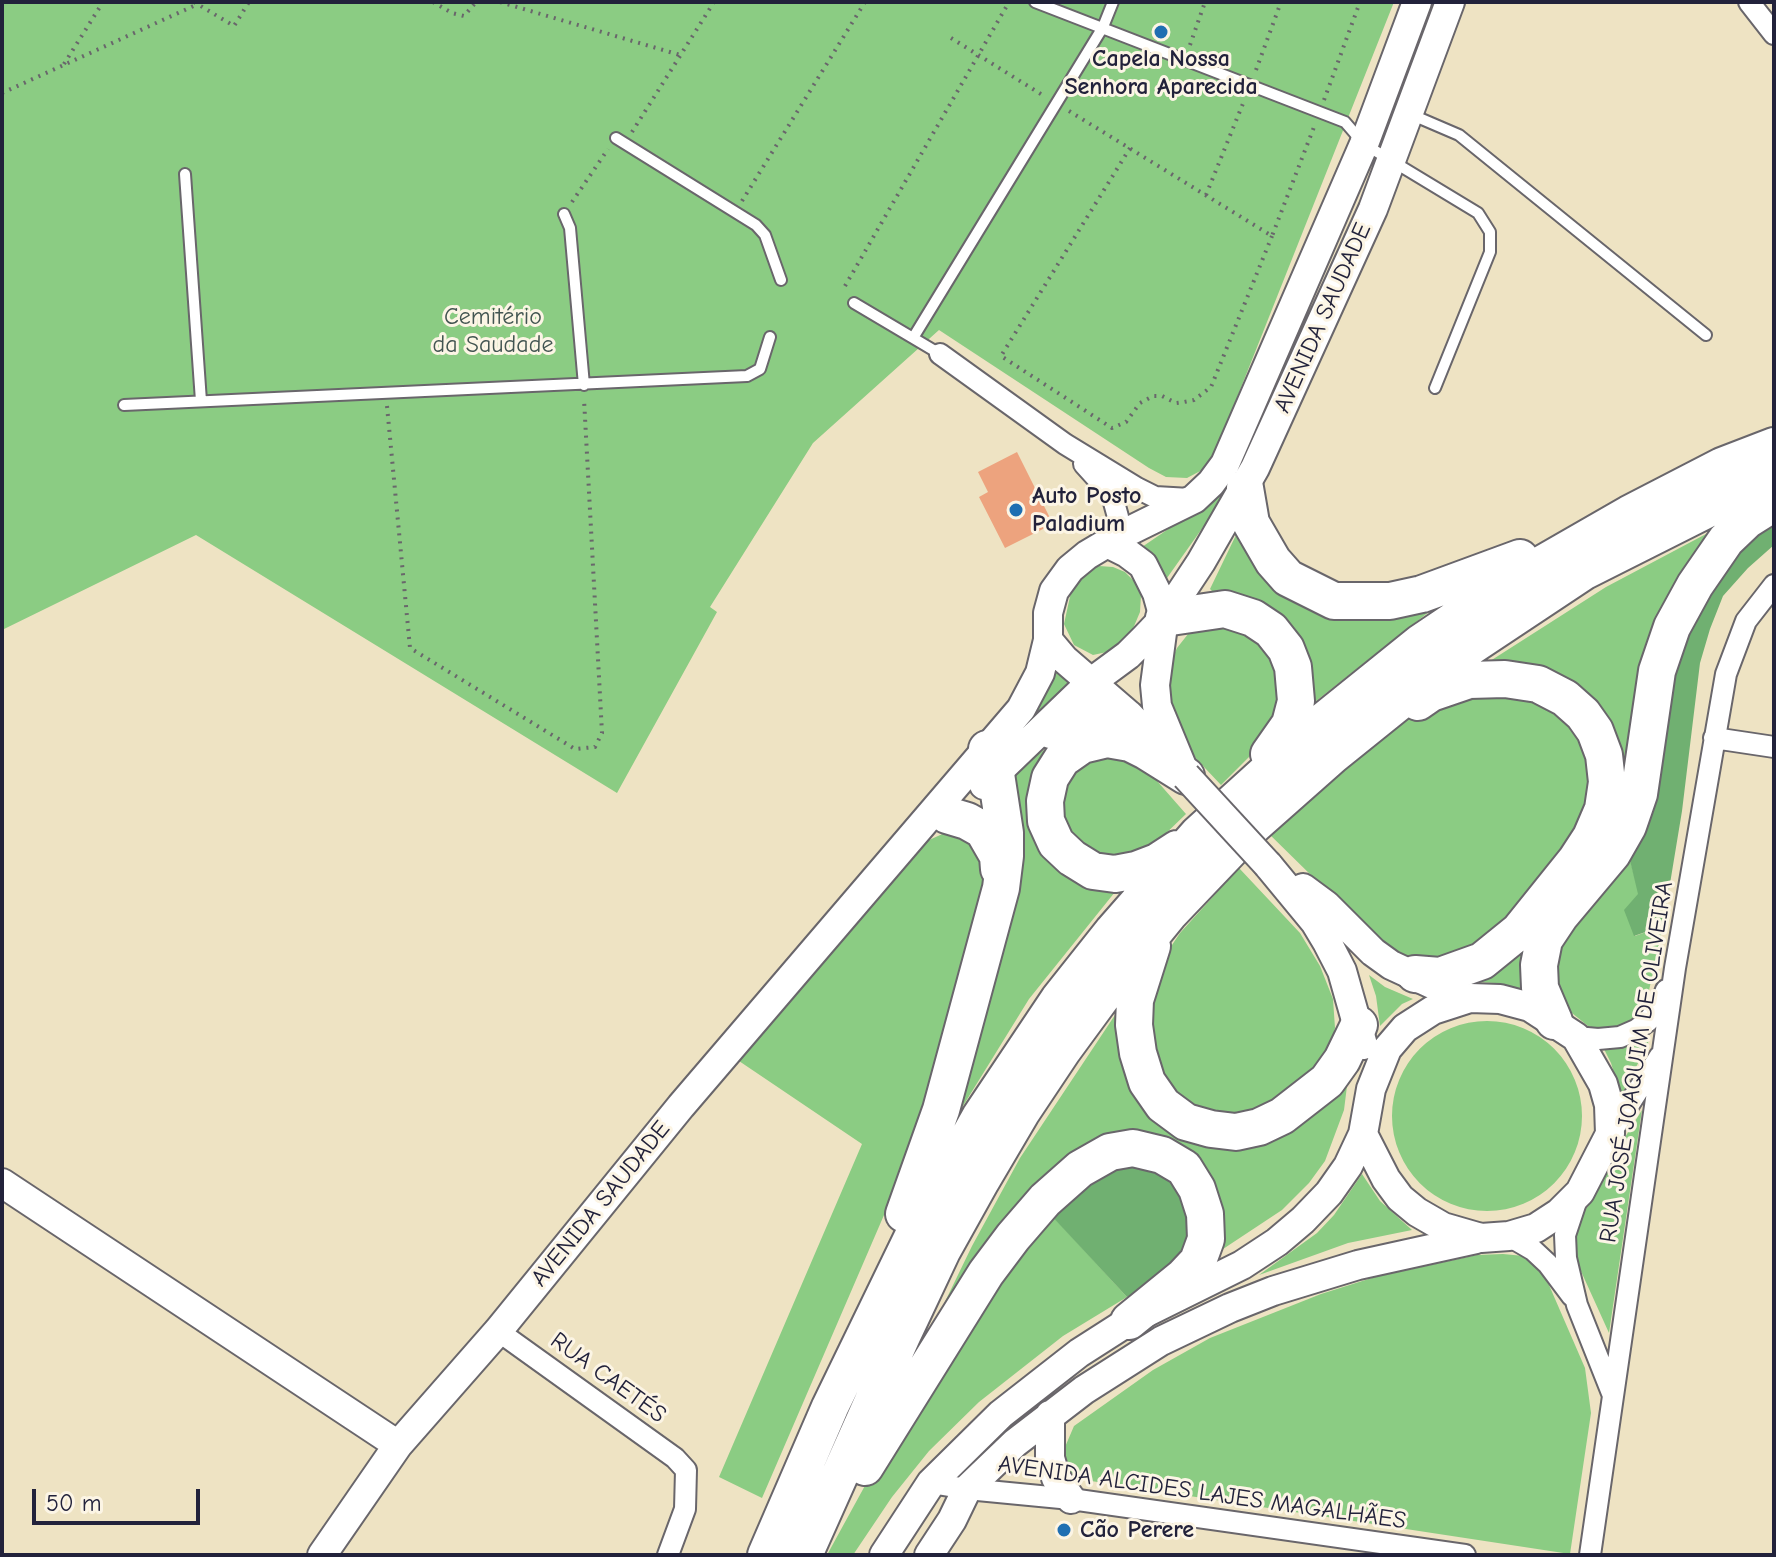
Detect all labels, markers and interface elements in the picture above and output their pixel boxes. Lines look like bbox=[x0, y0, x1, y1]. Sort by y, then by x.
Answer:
marker: Capela Nossa Senhora Aparecida bbox=[1152, 23, 1170, 41]
place label: Capela Nossa Senhora Aparecida bbox=[1064, 45, 1258, 101]
street label: AVENIDA SAUDADE bbox=[1268, 219, 1378, 417]
park label: Cemitério da Saudade bbox=[433, 303, 553, 359]
place label: Auto Posto Paladium bbox=[1032, 482, 1142, 538]
marker: Auto Posto Paladium bbox=[1007, 501, 1025, 519]
street label: RUA JOSÉ JOAQUIM DE OLIVEIRA bbox=[1594, 879, 1680, 1245]
street label: AVENIDA SAUDADE bbox=[525, 1115, 677, 1293]
street label: RUA CAETÉS bbox=[545, 1326, 671, 1430]
street label: AVENIDA ALCIDES LAJES MAGALHÃES bbox=[996, 1450, 1408, 1536]
scale bar bbox=[36, 1473, 204, 1523]
text: 50 m bbox=[46, 1489, 102, 1517]
place label: Cão Perere bbox=[1080, 1516, 1194, 1544]
marker: Cão Perere bbox=[1055, 1521, 1073, 1539]

